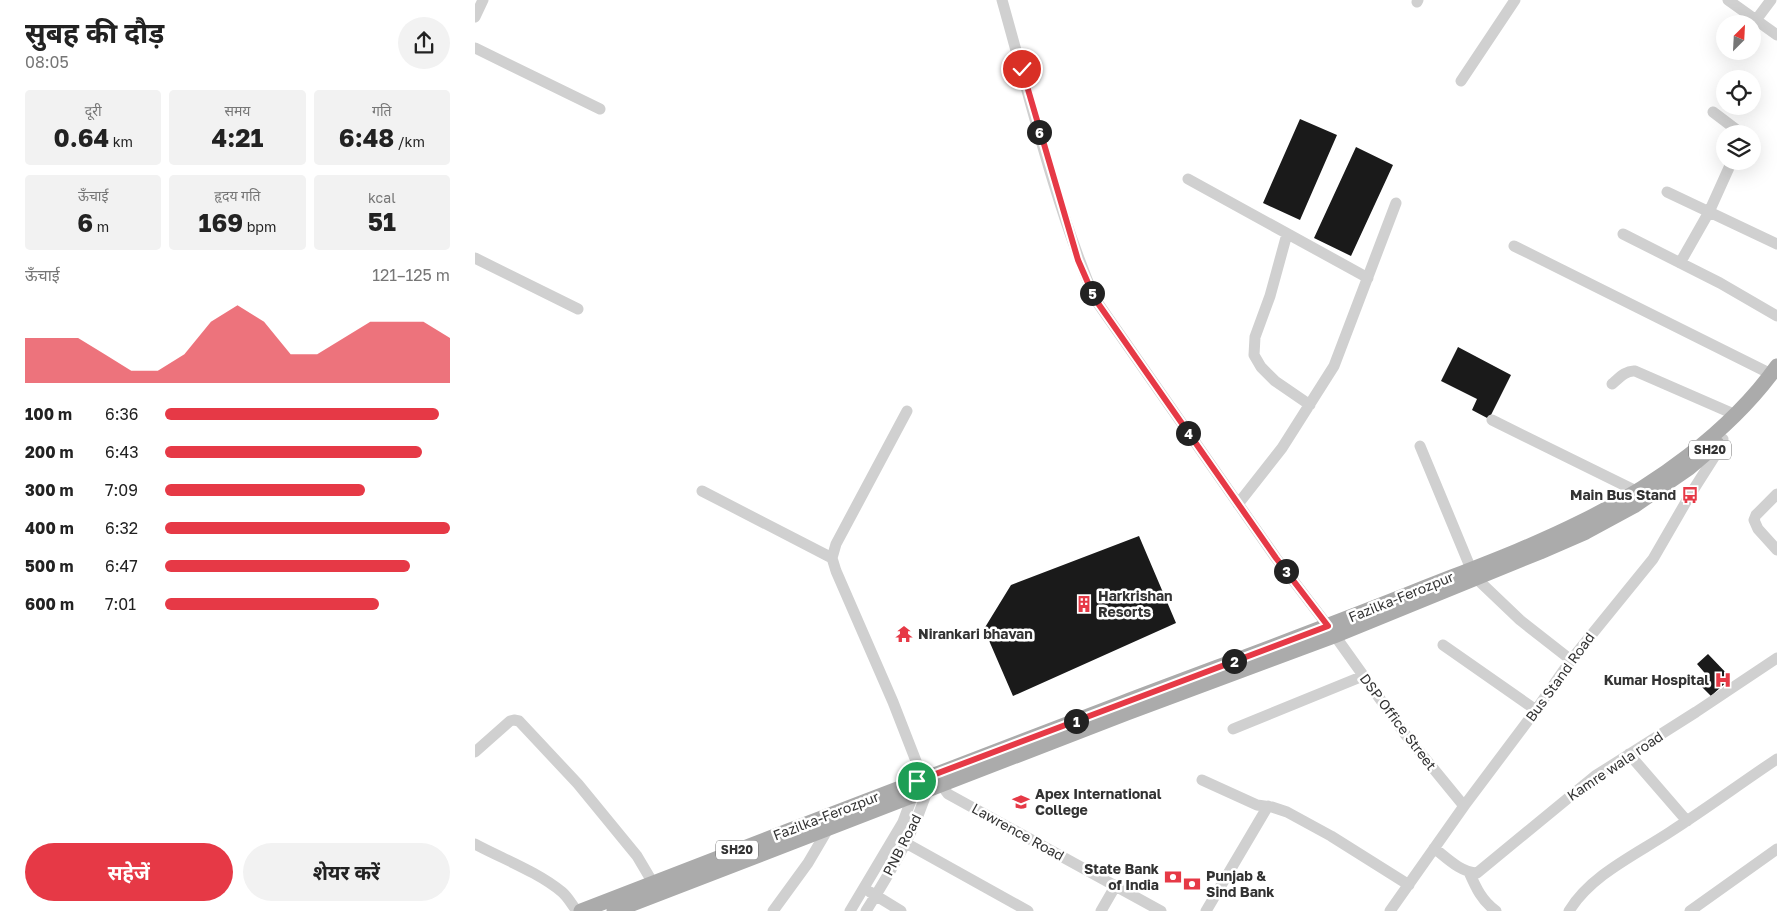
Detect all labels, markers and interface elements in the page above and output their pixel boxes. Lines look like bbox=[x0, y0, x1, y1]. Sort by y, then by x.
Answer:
north arrow bbox=[1716, 15, 1761, 60]
map controls bbox=[1716, 15, 1761, 170]
text: सुबह की दौड़ bbox=[25, 16, 164, 49]
button: share bbox=[398, 17, 450, 69]
pin bbox=[1001, 48, 1043, 90]
text: 08:05 bbox=[25, 52, 69, 72]
icon: check bbox=[1008, 55, 1036, 83]
button: locate bbox=[1716, 70, 1761, 115]
text: दूरी bbox=[85, 102, 102, 119]
text: समय bbox=[225, 102, 250, 119]
text: गति bbox=[372, 102, 392, 119]
pin: 6 bbox=[1027, 120, 1051, 144]
text: 0.64 bbox=[53, 122, 109, 153]
text: 4:21 bbox=[212, 122, 263, 153]
text: 6:48 bbox=[339, 122, 394, 153]
text: 6 bbox=[1035, 124, 1044, 141]
button: layers bbox=[1716, 125, 1761, 170]
text: km bbox=[109, 133, 133, 150]
text: /km bbox=[394, 133, 425, 150]
text: ऊँचाई bbox=[78, 187, 108, 204]
text: हृदय गति bbox=[214, 187, 261, 204]
text: kcal bbox=[368, 189, 396, 206]
text: 51 bbox=[368, 206, 396, 237]
text: 6 bbox=[77, 207, 93, 238]
text: 169 bbox=[199, 207, 243, 238]
text: m bbox=[93, 218, 109, 235]
text: bpm bbox=[243, 218, 276, 235]
text: ऊँचाई bbox=[25, 265, 60, 285]
text: 121–125 m bbox=[372, 265, 450, 285]
pin: 5 bbox=[1079, 280, 1105, 306]
text: 5 bbox=[1088, 285, 1097, 302]
text: 100 m bbox=[25, 404, 72, 424]
text: 6:36 bbox=[105, 404, 139, 424]
pin: 4 bbox=[1175, 420, 1201, 446]
text: 4 bbox=[1184, 425, 1193, 442]
road number: SH20 bbox=[1689, 440, 1731, 460]
text: 200 m bbox=[25, 442, 74, 462]
text: 6:43 bbox=[105, 442, 139, 462]
text: 300 m bbox=[25, 480, 74, 500]
text: 7:09 bbox=[105, 480, 138, 500]
bus stop icon: Main Bus Stand bbox=[1680, 485, 1700, 505]
place label: Main Bus Stand bbox=[1570, 486, 1676, 503]
text: 400 m bbox=[25, 518, 74, 538]
text: 6:32 bbox=[105, 518, 138, 538]
text: 500 m bbox=[25, 556, 74, 576]
text: 6:47 bbox=[105, 556, 138, 576]
pin: 3 bbox=[1273, 558, 1299, 584]
text: 3 bbox=[1282, 563, 1291, 580]
street label: Fazilka-Ferozpur bbox=[1346, 567, 1456, 625]
place label: Harkrishan Resorts bbox=[1098, 587, 1173, 620]
text: 600 m bbox=[25, 594, 74, 614]
text: 7:01 bbox=[105, 594, 136, 614]
building icon: Harkrishan Resorts bbox=[1074, 594, 1094, 614]
temple icon: Nirankari bhavan bbox=[894, 624, 914, 644]
place label: Nirankari bhavan bbox=[918, 625, 1033, 642]
street label: Bus Stand Road bbox=[1522, 629, 1598, 725]
pin: 2 bbox=[1221, 648, 1247, 674]
text: 2 bbox=[1230, 653, 1239, 670]
street label: DSP Office Street bbox=[1357, 670, 1440, 773]
hospital icon: Kumar Hospital bbox=[1713, 670, 1733, 690]
place label: Kumar Hospital bbox=[1604, 671, 1709, 688]
pin: 1 bbox=[1063, 708, 1089, 734]
text: 1 bbox=[1073, 713, 1080, 730]
street label: Kamre wala road bbox=[1564, 727, 1666, 804]
pin bbox=[896, 760, 938, 802]
icon: arrive bbox=[903, 767, 931, 795]
place label: Apex International College bbox=[1035, 785, 1162, 818]
street label: Fazilka-Ferozpur bbox=[770, 787, 882, 844]
school or university icon: Apex International College bbox=[1011, 792, 1031, 812]
street label: Lawrence Road bbox=[969, 799, 1067, 864]
street label: PNB Road bbox=[879, 811, 924, 878]
road number: SH20 bbox=[716, 840, 758, 860]
button: सहेजें bbox=[25, 843, 233, 901]
button: शेयर करें bbox=[243, 843, 450, 901]
place label: State Bank of India bbox=[1084, 860, 1159, 893]
bank icon: State Bank of India bbox=[1163, 867, 1183, 887]
place label: Punjab & Sind Bank bbox=[1206, 867, 1274, 900]
bank icon: Punjab & Sind Bank bbox=[1182, 874, 1202, 894]

